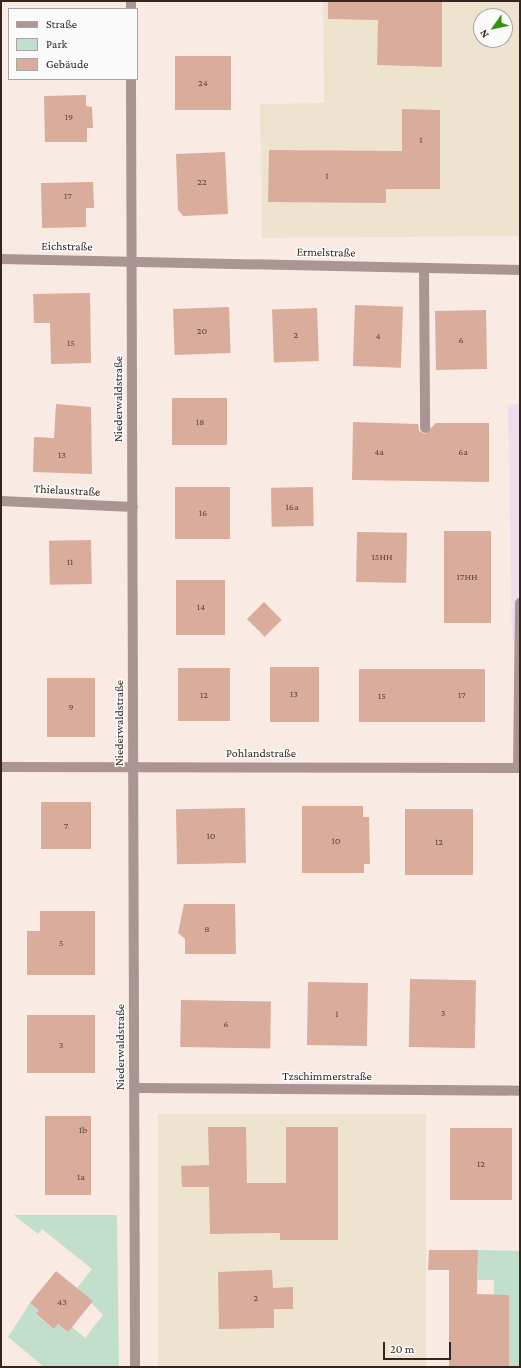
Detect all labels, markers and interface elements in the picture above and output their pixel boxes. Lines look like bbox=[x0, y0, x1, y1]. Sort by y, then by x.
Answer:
legend bbox=[8, 8, 138, 80]
north arrow bbox=[473, 8, 513, 48]
text: Straße bbox=[46, 17, 77, 31]
text: N bbox=[477, 28, 491, 40]
text: Park bbox=[46, 37, 67, 51]
text: Gebäude bbox=[46, 57, 88, 71]
house number: 24 bbox=[198, 77, 208, 89]
house number: 19 bbox=[65, 111, 73, 123]
house number: 1 bbox=[419, 134, 423, 146]
house number: 1 bbox=[325, 170, 329, 182]
house number: 22 bbox=[197, 176, 207, 188]
house number: 17 bbox=[64, 190, 72, 202]
street label: Eichstraße bbox=[41, 239, 93, 255]
street label: Ermelstraße bbox=[296, 245, 356, 261]
house number: 20 bbox=[197, 325, 207, 337]
house number: 2 bbox=[294, 329, 298, 341]
house number: 4 bbox=[375, 330, 381, 342]
house number: 6 bbox=[458, 334, 464, 346]
house number: 15 bbox=[67, 337, 75, 349]
street label: Niederwaldstraße bbox=[112, 356, 126, 442]
house number: 18 bbox=[196, 416, 204, 428]
house number: 4a bbox=[374, 446, 384, 458]
house number: 6a bbox=[458, 446, 468, 458]
house number: 13 bbox=[58, 449, 66, 461]
street label: Thielaustraße bbox=[33, 482, 101, 500]
house number: 16a bbox=[285, 501, 299, 513]
house number: 16 bbox=[199, 507, 207, 519]
house number: 15HH bbox=[371, 551, 393, 563]
house number: 11 bbox=[67, 556, 73, 568]
house number: 17HH bbox=[456, 571, 478, 583]
house number: 14 bbox=[197, 601, 205, 613]
street label: Niederwaldstraße bbox=[113, 680, 127, 766]
house number: 13 bbox=[290, 688, 298, 700]
house number: 12 bbox=[200, 689, 208, 701]
house number: 17 bbox=[458, 689, 466, 701]
house number: 15 bbox=[378, 690, 386, 702]
house number: 9 bbox=[68, 701, 74, 713]
street label: Pohlandstraße bbox=[226, 747, 296, 761]
house number: 7 bbox=[64, 820, 68, 832]
house number: 10 bbox=[207, 830, 215, 842]
house number: 10 bbox=[332, 835, 340, 847]
house number: 12 bbox=[435, 836, 443, 848]
house number: 8 bbox=[204, 923, 210, 935]
house number: 5 bbox=[59, 937, 63, 949]
street label: Niederwaldstraße bbox=[114, 1004, 128, 1090]
house number: 3 bbox=[441, 1007, 445, 1019]
house number: 1 bbox=[335, 1008, 339, 1020]
house number: 6 bbox=[223, 1018, 229, 1030]
house number: 3 bbox=[59, 1039, 63, 1051]
street label: Tzschimmerstraße bbox=[282, 1070, 372, 1084]
house number: 1b bbox=[79, 1124, 87, 1136]
house number: 12 bbox=[477, 1158, 485, 1170]
house number: 1a bbox=[77, 1171, 85, 1183]
house number: 2 bbox=[254, 1292, 258, 1304]
house number: 43 bbox=[57, 1296, 67, 1308]
scale bar bbox=[385, 1334, 453, 1360]
text: 20 m bbox=[390, 1342, 414, 1356]

